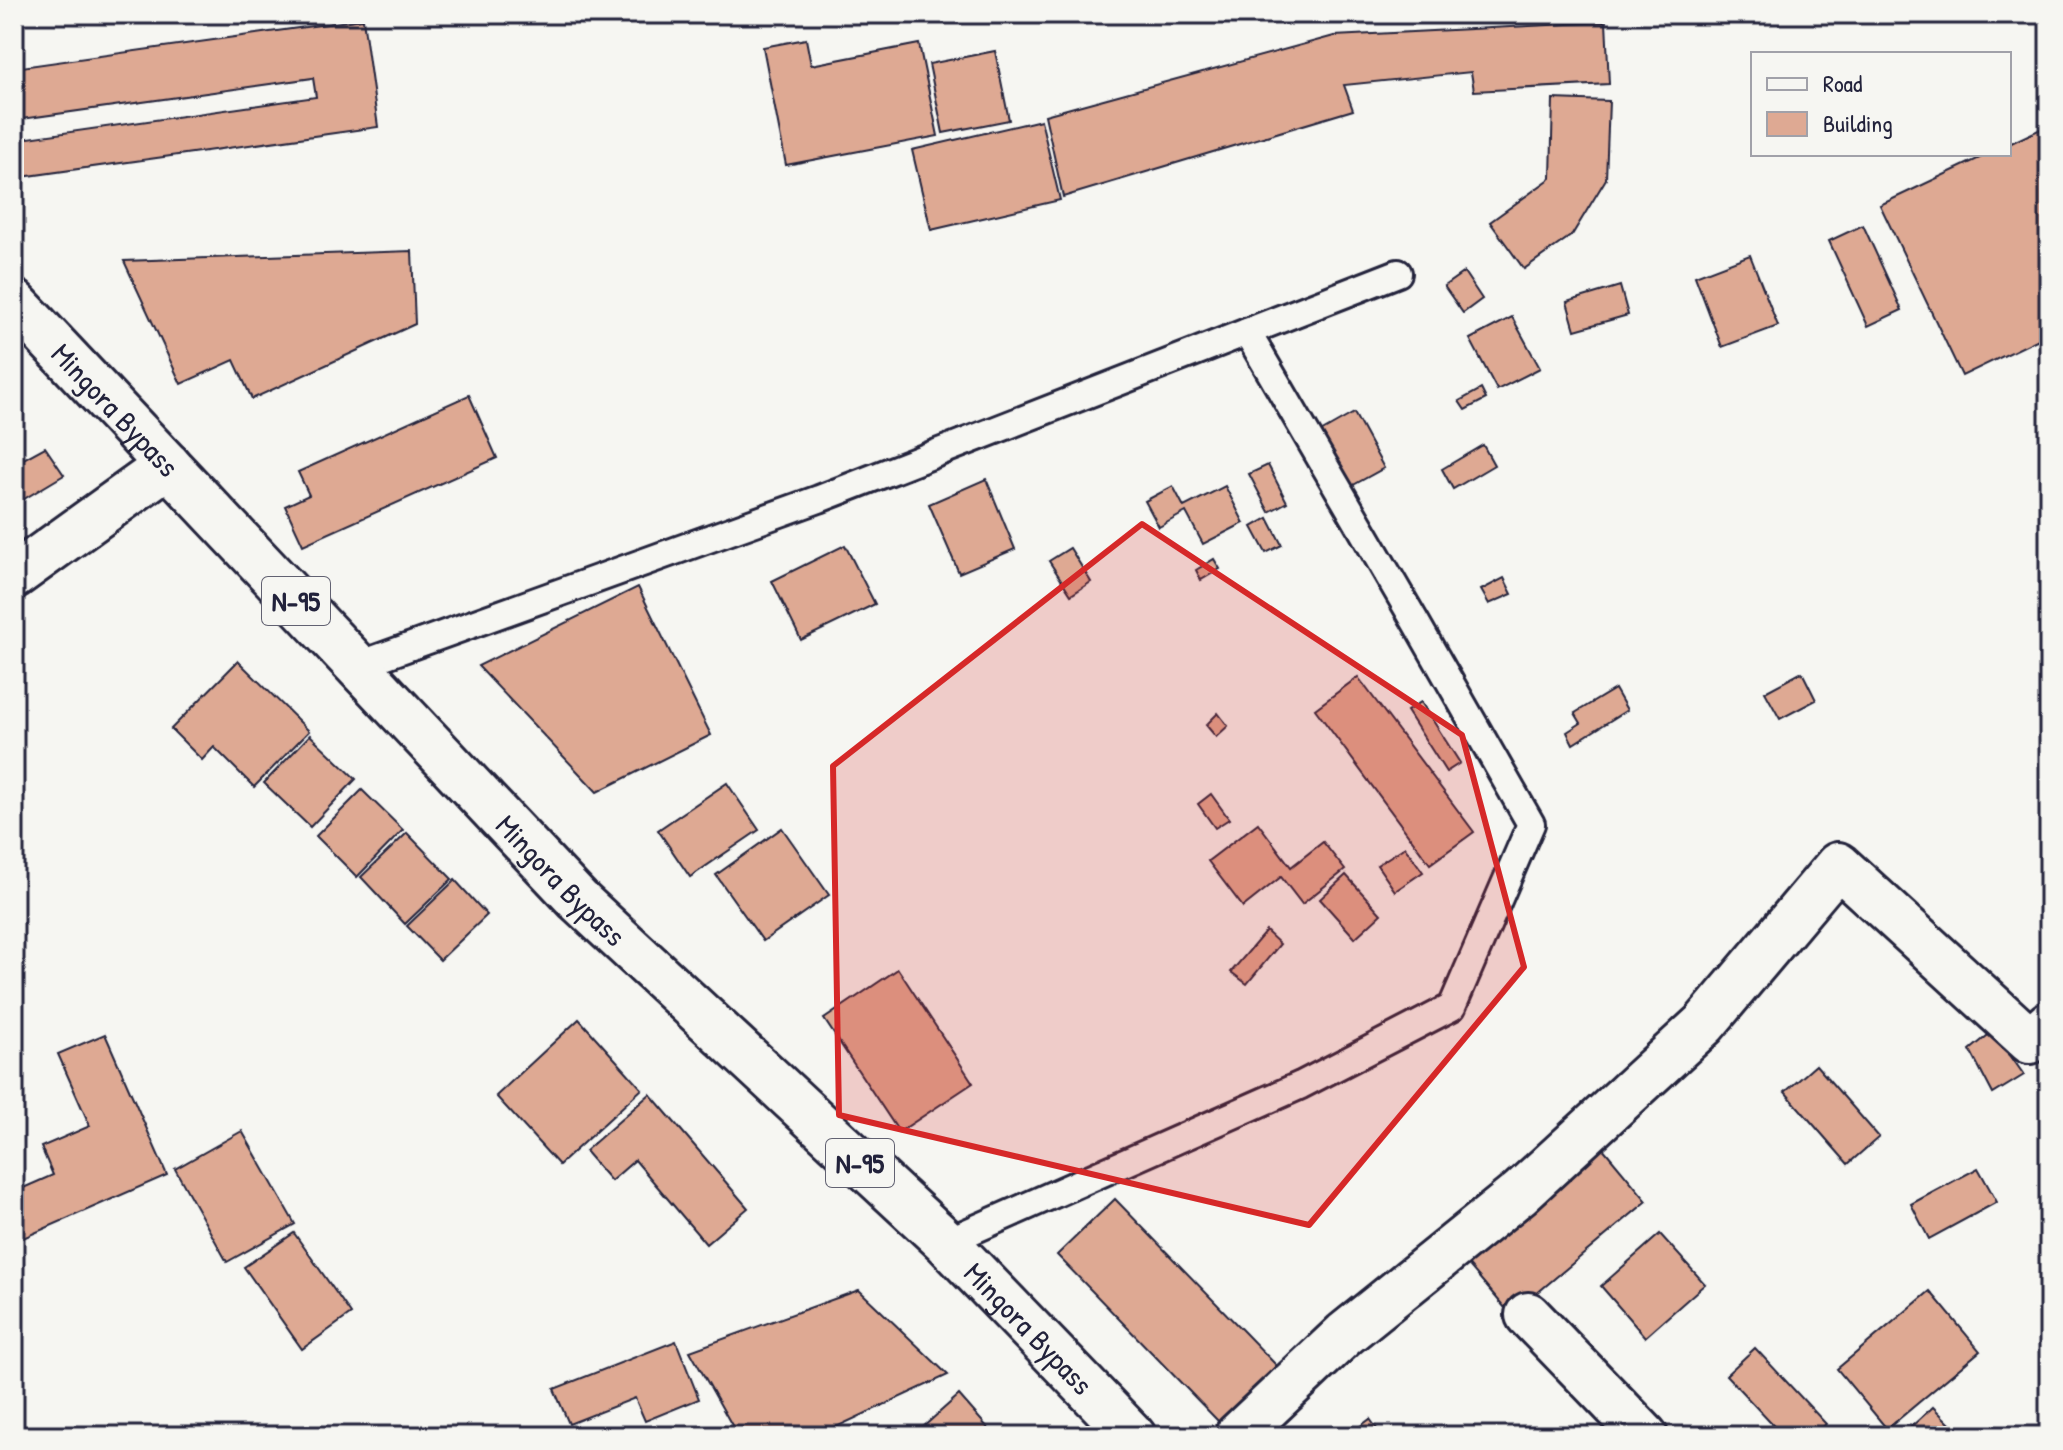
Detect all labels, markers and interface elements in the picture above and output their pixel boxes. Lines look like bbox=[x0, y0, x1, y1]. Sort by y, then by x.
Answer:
legend bbox=[1751, 52, 2011, 156]
text: Road bbox=[1823, 67, 1862, 99]
text: Building bbox=[1823, 107, 1893, 139]
street label: Mingora Bypass bbox=[43, 334, 188, 485]
road number: N-95 bbox=[262, 577, 330, 625]
street label: Mingora Bypass bbox=[487, 806, 635, 955]
road number: N-95 bbox=[826, 1139, 894, 1187]
street label: Mingora Bypass bbox=[956, 1253, 1102, 1403]

